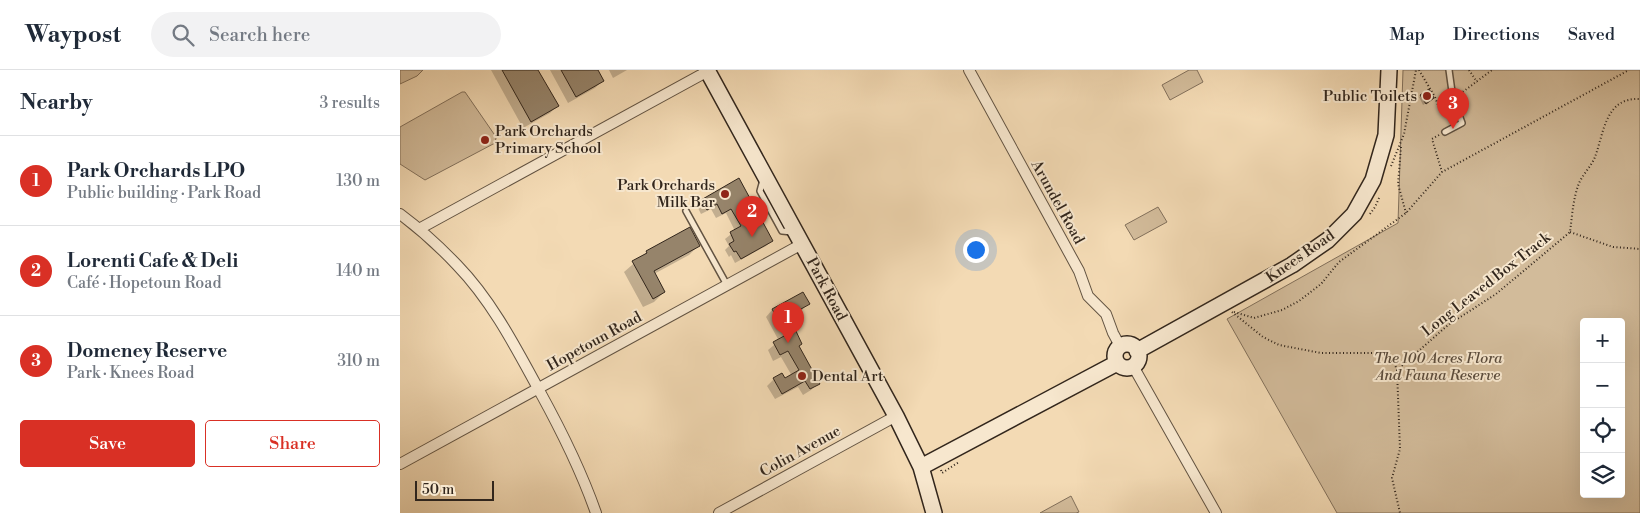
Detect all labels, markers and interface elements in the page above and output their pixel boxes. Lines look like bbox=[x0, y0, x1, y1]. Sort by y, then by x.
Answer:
search box bbox=[151, 12, 501, 57]
text: Waypost bbox=[25, 20, 121, 50]
icon: search bbox=[169, 21, 197, 49]
text: Search here bbox=[209, 23, 310, 47]
text: Map bbox=[1389, 23, 1425, 46]
text: Directions bbox=[1453, 23, 1540, 46]
text: Saved bbox=[1568, 23, 1615, 46]
place label: Public Toilets bbox=[1323, 87, 1417, 106]
pin: 3 bbox=[1437, 88, 1469, 129]
text: Nearby bbox=[20, 90, 93, 116]
marker: Public Toilets bbox=[1421, 90, 1433, 102]
text: 3 results bbox=[319, 93, 380, 113]
place label: Park Orchards Primary School bbox=[495, 122, 602, 158]
marker: Park Orchards Primary School bbox=[479, 134, 491, 146]
street label: Arundel Road bbox=[1026, 156, 1089, 248]
text: Park Orchards LPO bbox=[67, 159, 245, 183]
text: 1 bbox=[32, 171, 40, 191]
text: 130 m bbox=[336, 171, 380, 191]
place label: Park Orchards Milk Bar bbox=[617, 176, 716, 212]
text: Public building · Park Road bbox=[67, 183, 261, 203]
marker: Park Orchards Milk Bar bbox=[719, 188, 731, 200]
pin: 2 bbox=[736, 196, 768, 237]
street label: Knees Road bbox=[1262, 226, 1339, 287]
street label: Long Leaved Box Track bbox=[1418, 227, 1555, 341]
your location bbox=[963, 237, 989, 263]
text: Lorenti Cafe & Deli bbox=[67, 249, 238, 273]
street label: Park Road bbox=[802, 254, 851, 325]
text: 2 bbox=[31, 261, 41, 281]
text: 140 m bbox=[336, 261, 380, 281]
text: Café · Hopetoun Road bbox=[67, 273, 222, 293]
pin: 1 bbox=[772, 302, 804, 343]
street label: Hopetoun Road bbox=[543, 307, 645, 375]
map controls bbox=[1580, 318, 1625, 498]
button: + bbox=[1580, 318, 1625, 363]
text: Domeney Reserve bbox=[67, 339, 227, 363]
park label: The 100 Acres Flora And Fauna Reserve bbox=[1374, 349, 1503, 385]
text: 3 bbox=[31, 351, 41, 371]
text: 310 m bbox=[337, 351, 380, 371]
text: Park · Knees Road bbox=[67, 363, 194, 383]
button: − bbox=[1580, 363, 1625, 408]
place label: Dental Art bbox=[812, 367, 884, 386]
marker: Dental Art bbox=[796, 370, 808, 382]
button: locate bbox=[1580, 408, 1625, 453]
button: Save bbox=[20, 420, 195, 467]
button: Share bbox=[205, 420, 380, 467]
street label: Colin Avenue bbox=[756, 421, 844, 481]
button: layers bbox=[1580, 453, 1625, 498]
scale bar bbox=[415, 478, 494, 501]
text: 50 m bbox=[422, 481, 454, 499]

